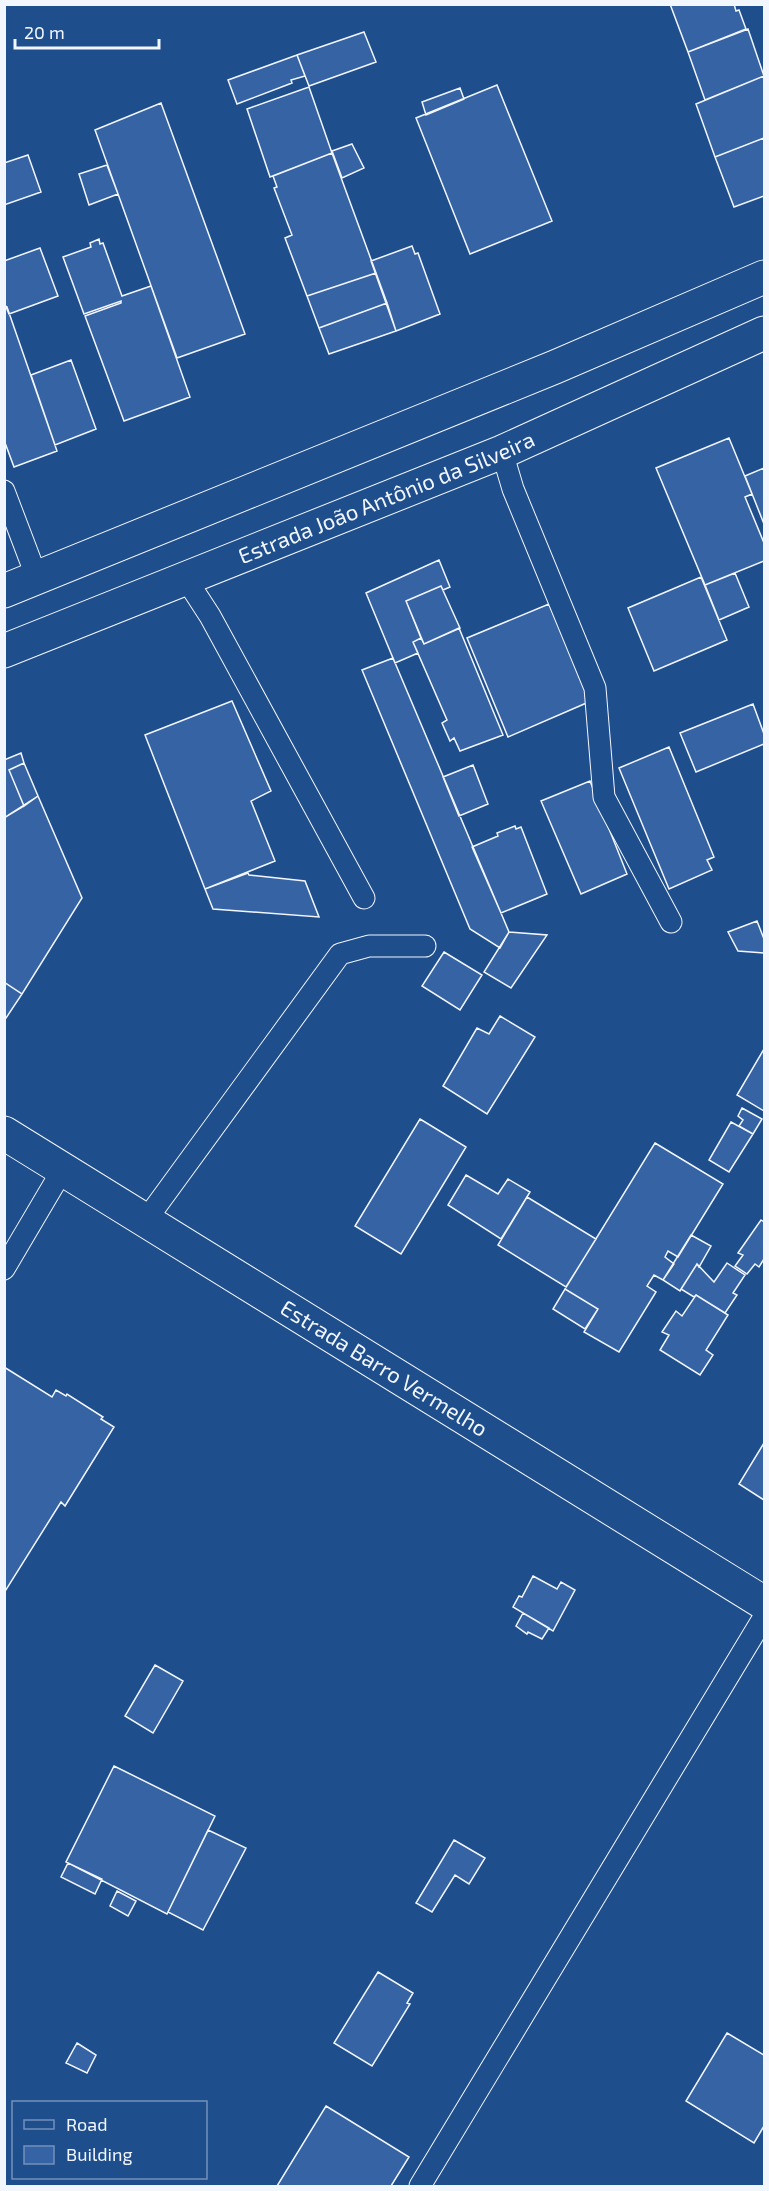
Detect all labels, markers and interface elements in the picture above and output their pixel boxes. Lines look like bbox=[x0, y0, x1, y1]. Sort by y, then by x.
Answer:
scale bar bbox=[15, 12, 159, 50]
text: 20 m bbox=[24, 21, 65, 43]
street label: Estrada João Antônio da Silveira bbox=[234, 425, 538, 568]
street label: Estrada Barro Vermelho bbox=[276, 1293, 493, 1441]
legend bbox=[12, 2101, 207, 2179]
text: Road bbox=[66, 2113, 107, 2135]
text: Building bbox=[66, 2143, 133, 2165]

